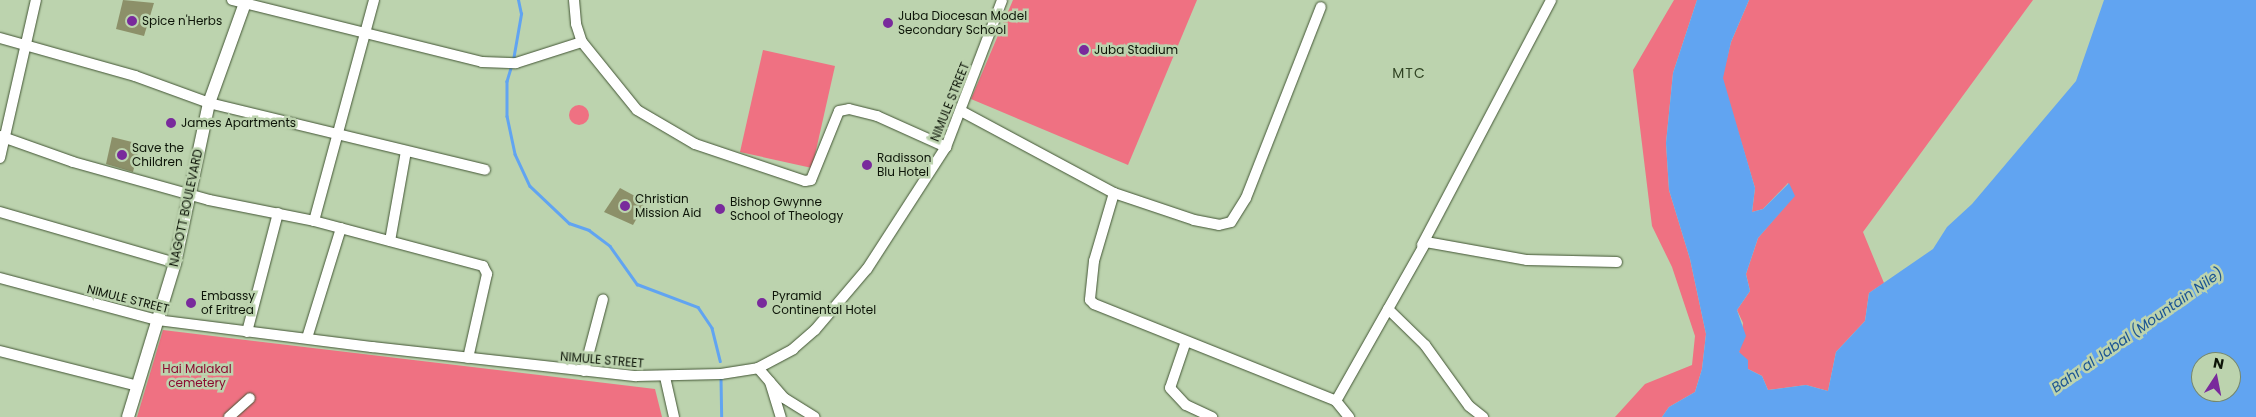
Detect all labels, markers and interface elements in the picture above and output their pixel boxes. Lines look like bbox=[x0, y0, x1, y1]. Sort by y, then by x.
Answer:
place label: Juba Diocesan Model Secondary School bbox=[898, 9, 1027, 37]
place label: Spice n'Herbs bbox=[142, 14, 222, 28]
marker: Spice n'Herbs bbox=[126, 15, 138, 27]
marker: Juba Diocesan Model Secondary School bbox=[882, 17, 894, 29]
place label: Juba Stadium bbox=[1094, 43, 1178, 57]
marker: Juba Stadium bbox=[1078, 44, 1090, 56]
street label: NIMULE STREET bbox=[928, 60, 972, 144]
district label: MTC bbox=[1392, 65, 1426, 81]
place label: James Apartments bbox=[181, 116, 296, 130]
marker: James Apartments bbox=[165, 117, 177, 129]
place label: Save the Children bbox=[132, 141, 184, 169]
street label: NAGOTT BOULEVARD bbox=[167, 148, 205, 268]
marker: Save the Children bbox=[116, 149, 128, 161]
place label: Radisson Blu Hotel bbox=[877, 151, 931, 179]
marker: Radisson Blu Hotel bbox=[861, 159, 873, 171]
place label: Christian Mission Aid bbox=[635, 192, 701, 220]
place label: Bishop Gwynne School of Theology bbox=[730, 195, 843, 223]
marker: Christian Mission Aid bbox=[619, 200, 631, 212]
marker: Bishop Gwynne School of Theology bbox=[714, 203, 726, 215]
water label: Bahr al Jabal (Mountain Nile) bbox=[2048, 264, 2226, 396]
street label: NIMULE STREET bbox=[86, 282, 170, 316]
place label: Embassy of Eritrea bbox=[201, 289, 255, 317]
place label: Pyramid Continental Hotel bbox=[772, 289, 876, 317]
marker: Embassy of Eritrea bbox=[185, 297, 197, 309]
marker: Pyramid Continental Hotel bbox=[756, 297, 768, 309]
street label: NIMULE STREET bbox=[560, 349, 644, 371]
north arrow bbox=[2191, 352, 2241, 402]
park label: Hai Malakal cemetery bbox=[162, 362, 232, 390]

